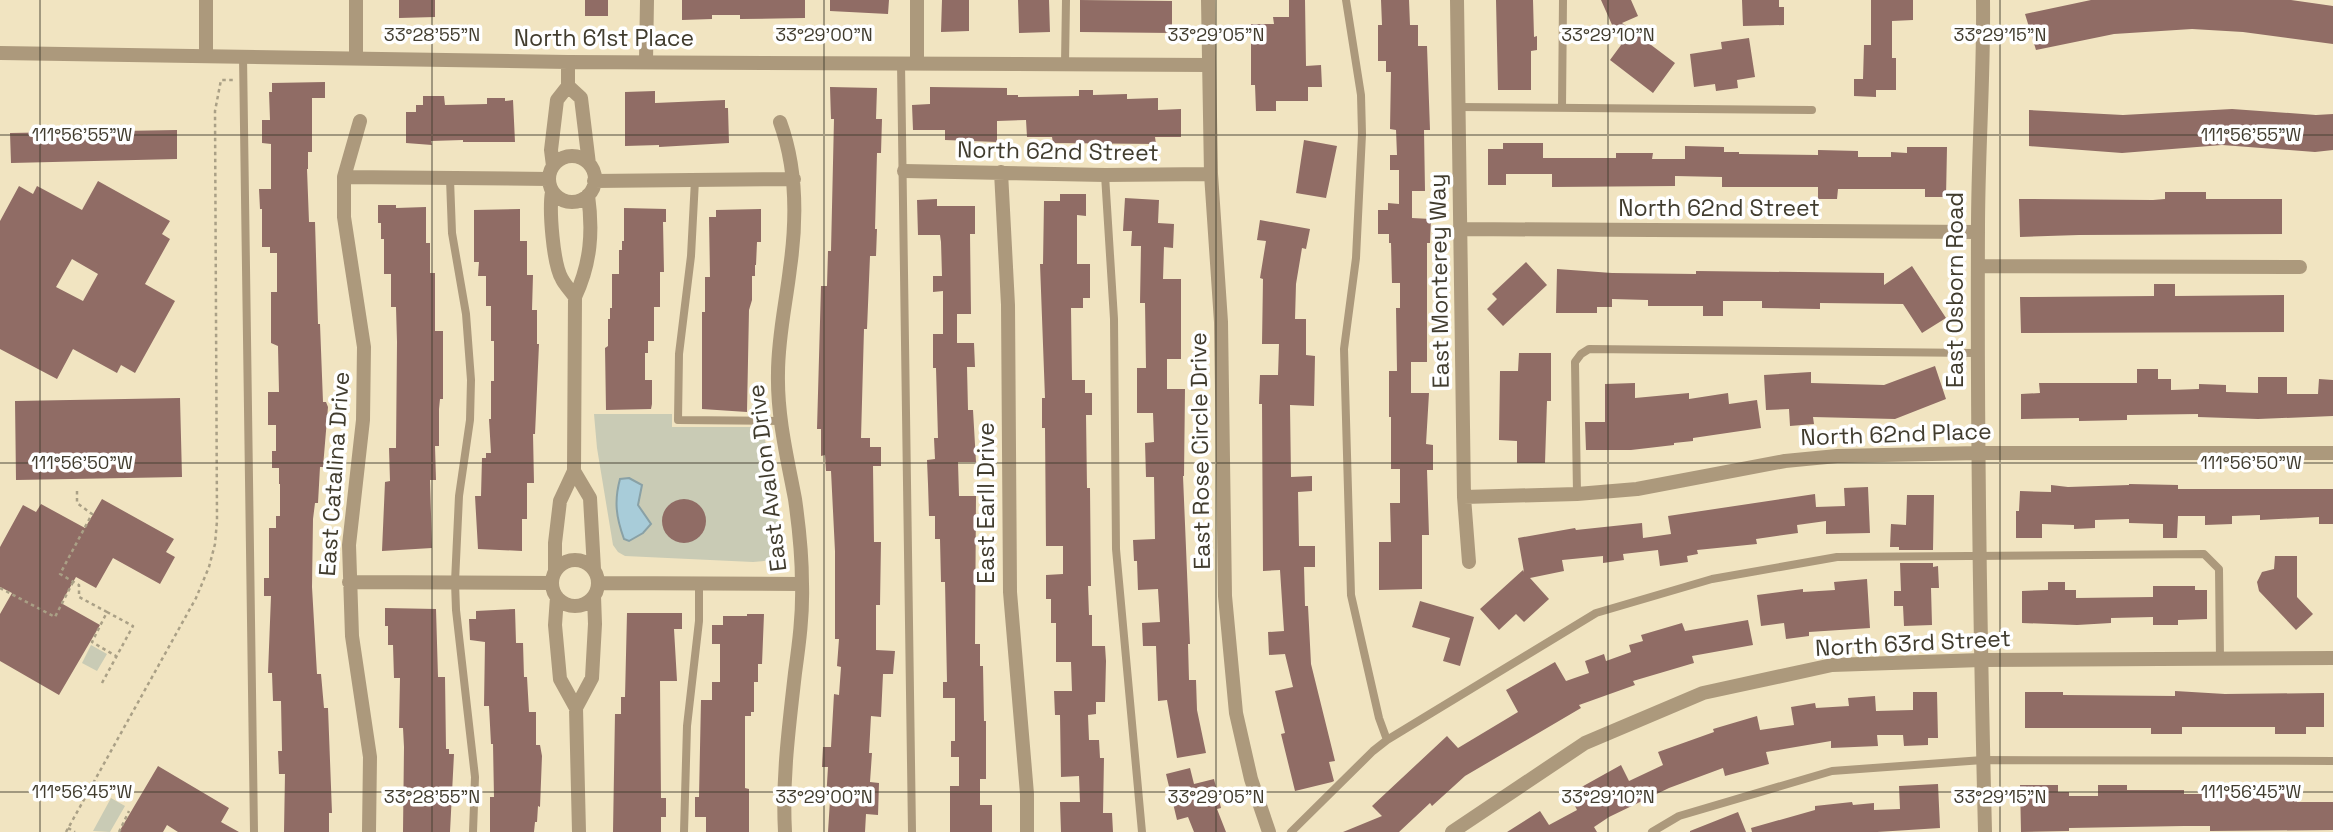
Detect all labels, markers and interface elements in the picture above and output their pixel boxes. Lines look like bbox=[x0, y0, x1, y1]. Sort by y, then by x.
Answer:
text: 33°28'55"N bbox=[384, 23, 480, 46]
street label: North 61st Place bbox=[514, 23, 694, 53]
text: 33°29'00"N bbox=[775, 23, 873, 46]
text: 33°29'05"N bbox=[1168, 23, 1264, 46]
text: 33°29'10"N bbox=[1561, 23, 1655, 46]
text: 33°29'15"N bbox=[1954, 23, 2046, 46]
text: 111°56'55"W bbox=[32, 123, 133, 146]
text: 111°56'55"W bbox=[2201, 123, 2302, 146]
street label: North 62nd Street bbox=[957, 134, 1159, 168]
street label: East Monterey Way bbox=[1422, 173, 1456, 389]
street label: East Osborn Road bbox=[1940, 192, 1970, 388]
street label: North 62nd Street bbox=[1618, 193, 1820, 223]
street label: East Rose Circle Drive bbox=[1183, 332, 1217, 570]
street label: East Catalina Drive bbox=[312, 371, 356, 577]
street label: East Avalon Drive bbox=[741, 383, 793, 573]
street label: North 62nd Place bbox=[1800, 416, 1992, 452]
street label: East Earll Drive bbox=[971, 422, 1001, 584]
text: 111°56'50"W bbox=[31, 451, 133, 474]
text: 111°56'50"W bbox=[2200, 451, 2302, 474]
street label: North 63rd Street bbox=[1814, 623, 2012, 663]
text: 111°56'45"W bbox=[32, 780, 132, 803]
text: 111°56'45"W bbox=[2201, 780, 2301, 803]
text: 33°28'55"N bbox=[384, 785, 480, 808]
text: 33°29'00"N bbox=[775, 785, 873, 808]
text: 33°29'05"N bbox=[1168, 785, 1264, 808]
text: 33°29'10"N bbox=[1561, 785, 1655, 808]
text: 33°29'15"N bbox=[1954, 785, 2046, 808]

